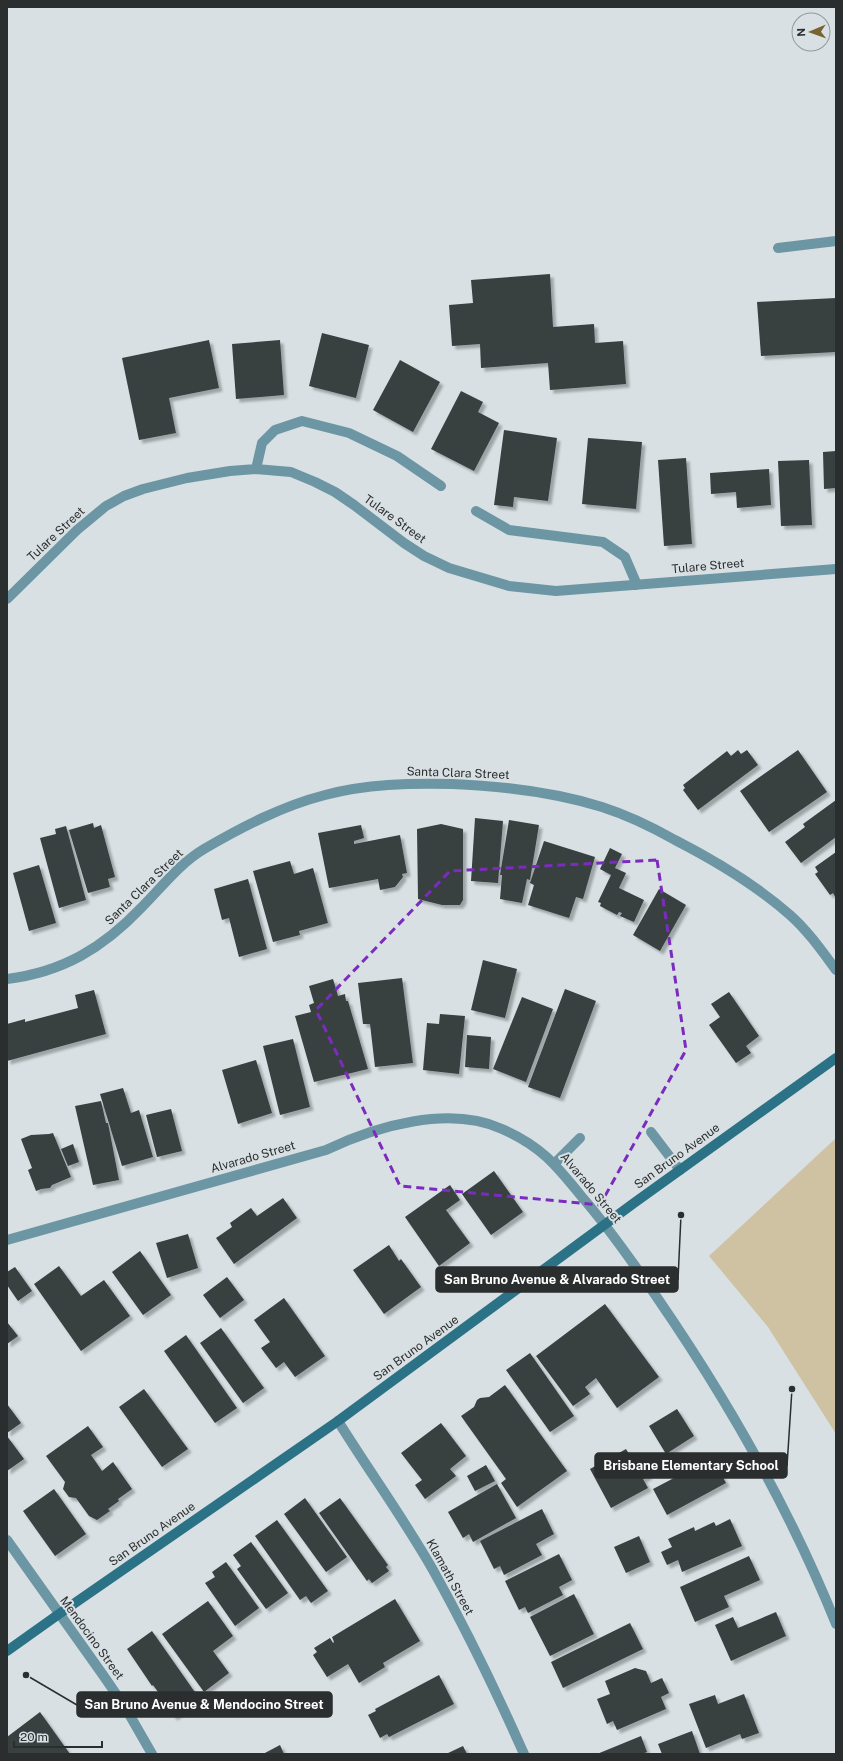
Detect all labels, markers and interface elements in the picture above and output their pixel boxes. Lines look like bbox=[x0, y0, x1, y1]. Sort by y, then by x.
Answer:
north arrow bbox=[791, 12, 831, 52]
text: N bbox=[795, 28, 807, 37]
street label: Tulare Street bbox=[361, 492, 429, 546]
street label: Tulare Street bbox=[25, 504, 88, 564]
street label: Tulare Street bbox=[671, 556, 745, 576]
street label: Santa Clara Street bbox=[406, 764, 510, 782]
street label: Santa Clara Street bbox=[102, 846, 186, 928]
street label: San Bruno Avenue bbox=[632, 1120, 723, 1192]
street label: Alvarado Street bbox=[209, 1138, 297, 1176]
street label: Alvarado Street bbox=[558, 1150, 625, 1226]
callout: San Bruno Avenue & Alvarado Street bbox=[436, 1267, 678, 1292]
text: San Bruno Avenue & Alvarado Street bbox=[444, 1272, 670, 1287]
street label: San Bruno Avenue bbox=[371, 1312, 462, 1384]
callout: Brisbane Elementary School bbox=[595, 1453, 787, 1478]
text: Brisbane Elementary School bbox=[603, 1458, 779, 1473]
street label: San Bruno Avenue bbox=[106, 1499, 198, 1569]
street label: Klamath Street bbox=[423, 1537, 477, 1618]
street label: Mendocino Street bbox=[57, 1594, 127, 1683]
callout: San Bruno Avenue & Mendocino Street bbox=[77, 1692, 332, 1717]
text: San Bruno Avenue & Mendocino Street bbox=[84, 1697, 324, 1712]
scale bar bbox=[14, 1723, 102, 1749]
text: 20 m bbox=[20, 1730, 48, 1744]

